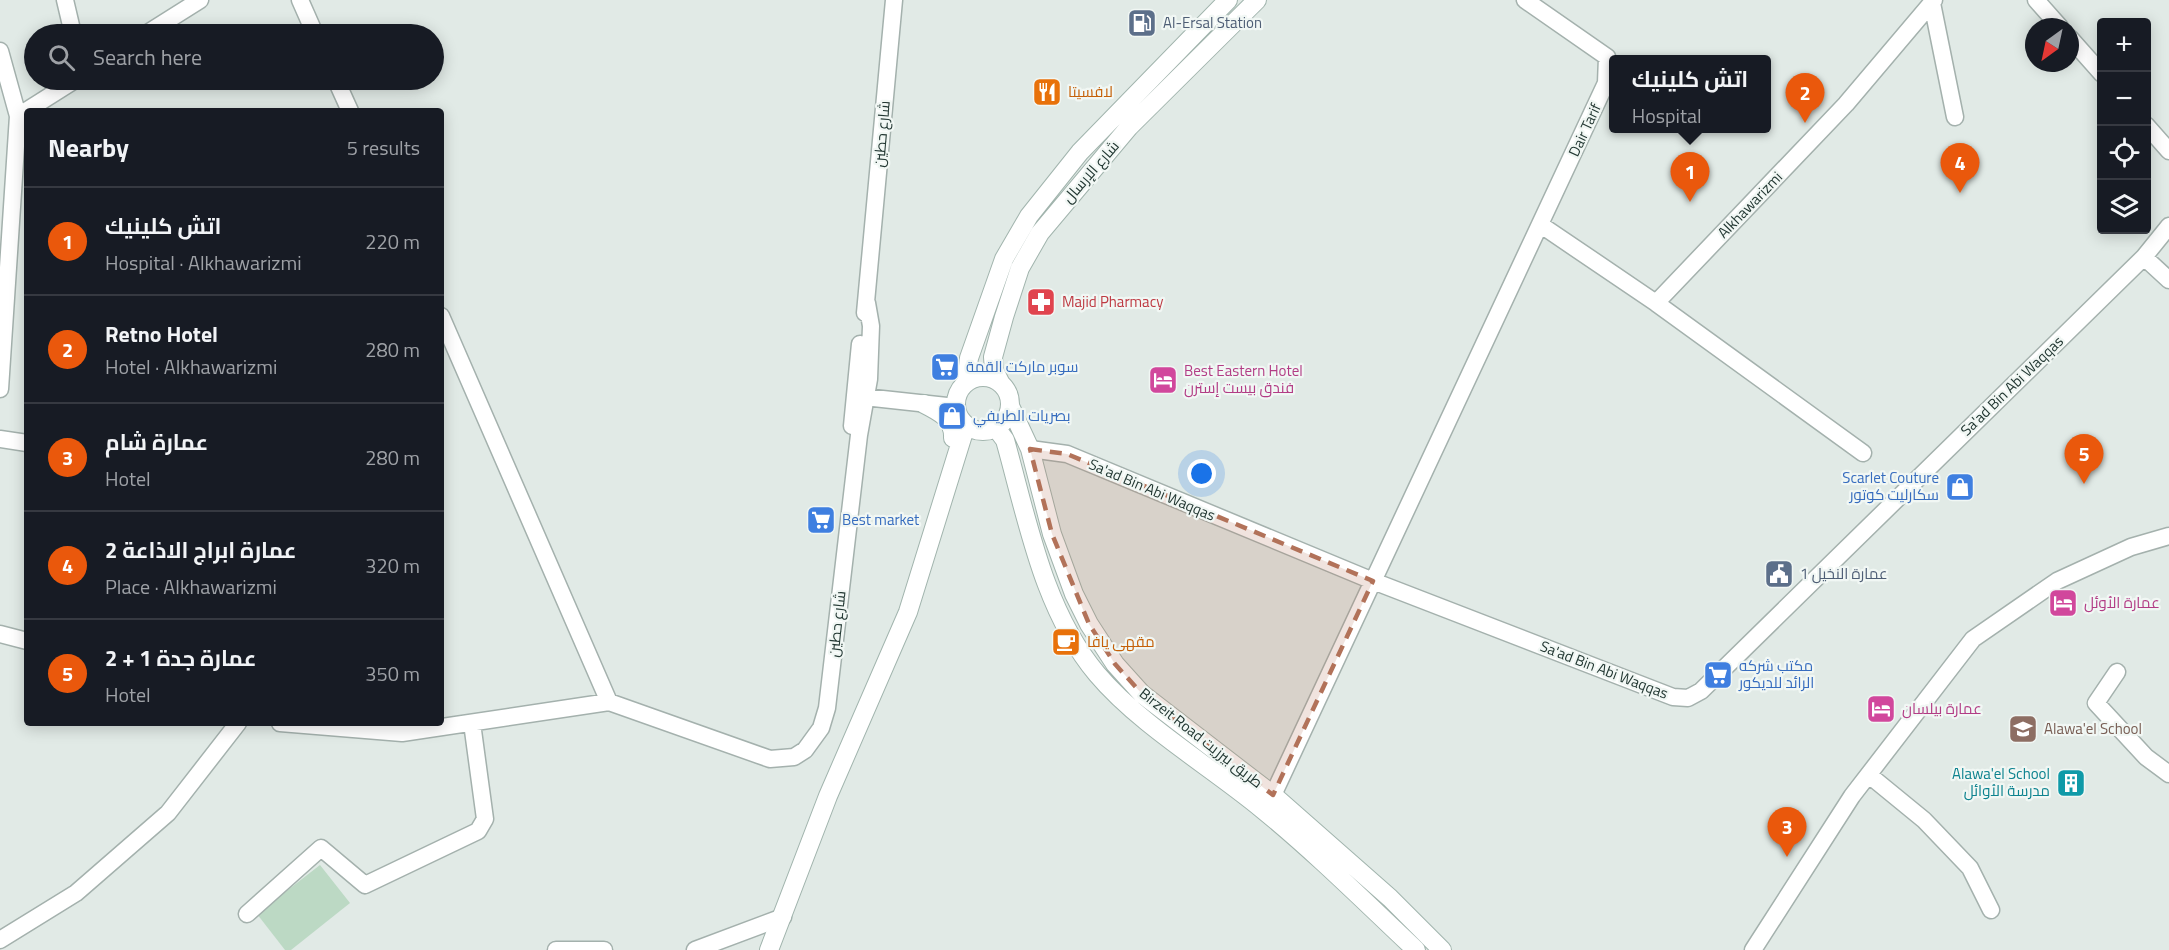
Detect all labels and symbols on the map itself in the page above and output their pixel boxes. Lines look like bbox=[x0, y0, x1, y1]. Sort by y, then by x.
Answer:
fuel station icon: Al-Ersal Station bbox=[1126, 7, 1158, 39]
place label: Al-Ersal Station bbox=[1163, 11, 1262, 34]
north arrow bbox=[2025, 18, 2079, 72]
pin: 2 bbox=[1786, 74, 1824, 123]
restaurant icon: لافسيتا bbox=[1031, 76, 1063, 108]
place label: لافسيتا bbox=[1068, 80, 1113, 103]
street label: Dair Tarif bbox=[1562, 99, 1607, 160]
street label: شارع حطين bbox=[867, 100, 896, 168]
street label: شارع الإرسال bbox=[1057, 135, 1125, 208]
pin: 4 bbox=[1940, 144, 1980, 193]
pin: 1 bbox=[1670, 152, 1710, 202]
street label: Alkhawarizmi bbox=[1712, 166, 1787, 243]
pharmacy icon: Majid Pharmacy bbox=[1025, 286, 1057, 318]
place label: Majid Pharmacy bbox=[1062, 290, 1163, 313]
street label: Sa'ad Bin Abi Waqqas bbox=[1955, 330, 2068, 441]
supermarket icon: سوبر ماركت القمة bbox=[929, 351, 961, 383]
place label: سوبر ماركت القمة bbox=[966, 355, 1078, 378]
place label: Best Eastern Hotel فندق بيست إسترن bbox=[1184, 359, 1303, 399]
hotel icon: Best Eastern Hotel فندق بيست إسترن bbox=[1147, 364, 1179, 396]
shop icon: بصريات الطريفي bbox=[936, 400, 968, 432]
place label: بصريات الطريفي bbox=[973, 404, 1071, 428]
pin: 5 bbox=[2064, 434, 2104, 484]
street label: Sa'ad Bin Abi Waqqas bbox=[1085, 452, 1219, 527]
your location bbox=[1187, 459, 1216, 488]
place label: Scarlet Couture سكارليت كوتور bbox=[1842, 466, 1939, 506]
shop icon: Scarlet Couture سكارليت كوتور bbox=[1944, 471, 1976, 503]
supermarket icon: Best market bbox=[805, 504, 837, 536]
place label: Best market bbox=[842, 508, 920, 531]
public building icon: عمارة النخيل 1 bbox=[1763, 558, 1795, 590]
place label: عمارة النخيل 1 bbox=[1800, 562, 1888, 585]
hotel icon: عمارة الأوئل bbox=[2047, 587, 2079, 619]
street label: شارع حطين bbox=[822, 590, 851, 658]
place label: عمارة الأوئل bbox=[2084, 591, 2160, 614]
cafe icon: مقهى يافا bbox=[1050, 626, 1082, 658]
place label: مقهى يافا bbox=[1087, 630, 1155, 653]
street label: Sa'ad Bin Abi Waqqas bbox=[1537, 634, 1672, 705]
place label: مكتب شركه الرائد للديكور bbox=[1738, 654, 1814, 694]
supermarket icon: مكتب شركه الرائد للديكور bbox=[1702, 659, 1734, 691]
street label: Birzeit Road طريق بيرزيت bbox=[1134, 682, 1268, 793]
hotel icon: عمارة بيلسان bbox=[1865, 693, 1897, 725]
place label: عمارة بيلسان bbox=[1902, 697, 1982, 720]
school or university icon: Alawa'el School bbox=[2007, 713, 2039, 745]
place label: Alawa'el School bbox=[2044, 717, 2142, 740]
place label: Alawa'el School مدرسة الأوائل bbox=[1952, 762, 2050, 802]
building icon: Alawa'el School مدرسة الأوائل bbox=[2055, 767, 2087, 799]
pin: 3 bbox=[1768, 808, 1806, 857]

